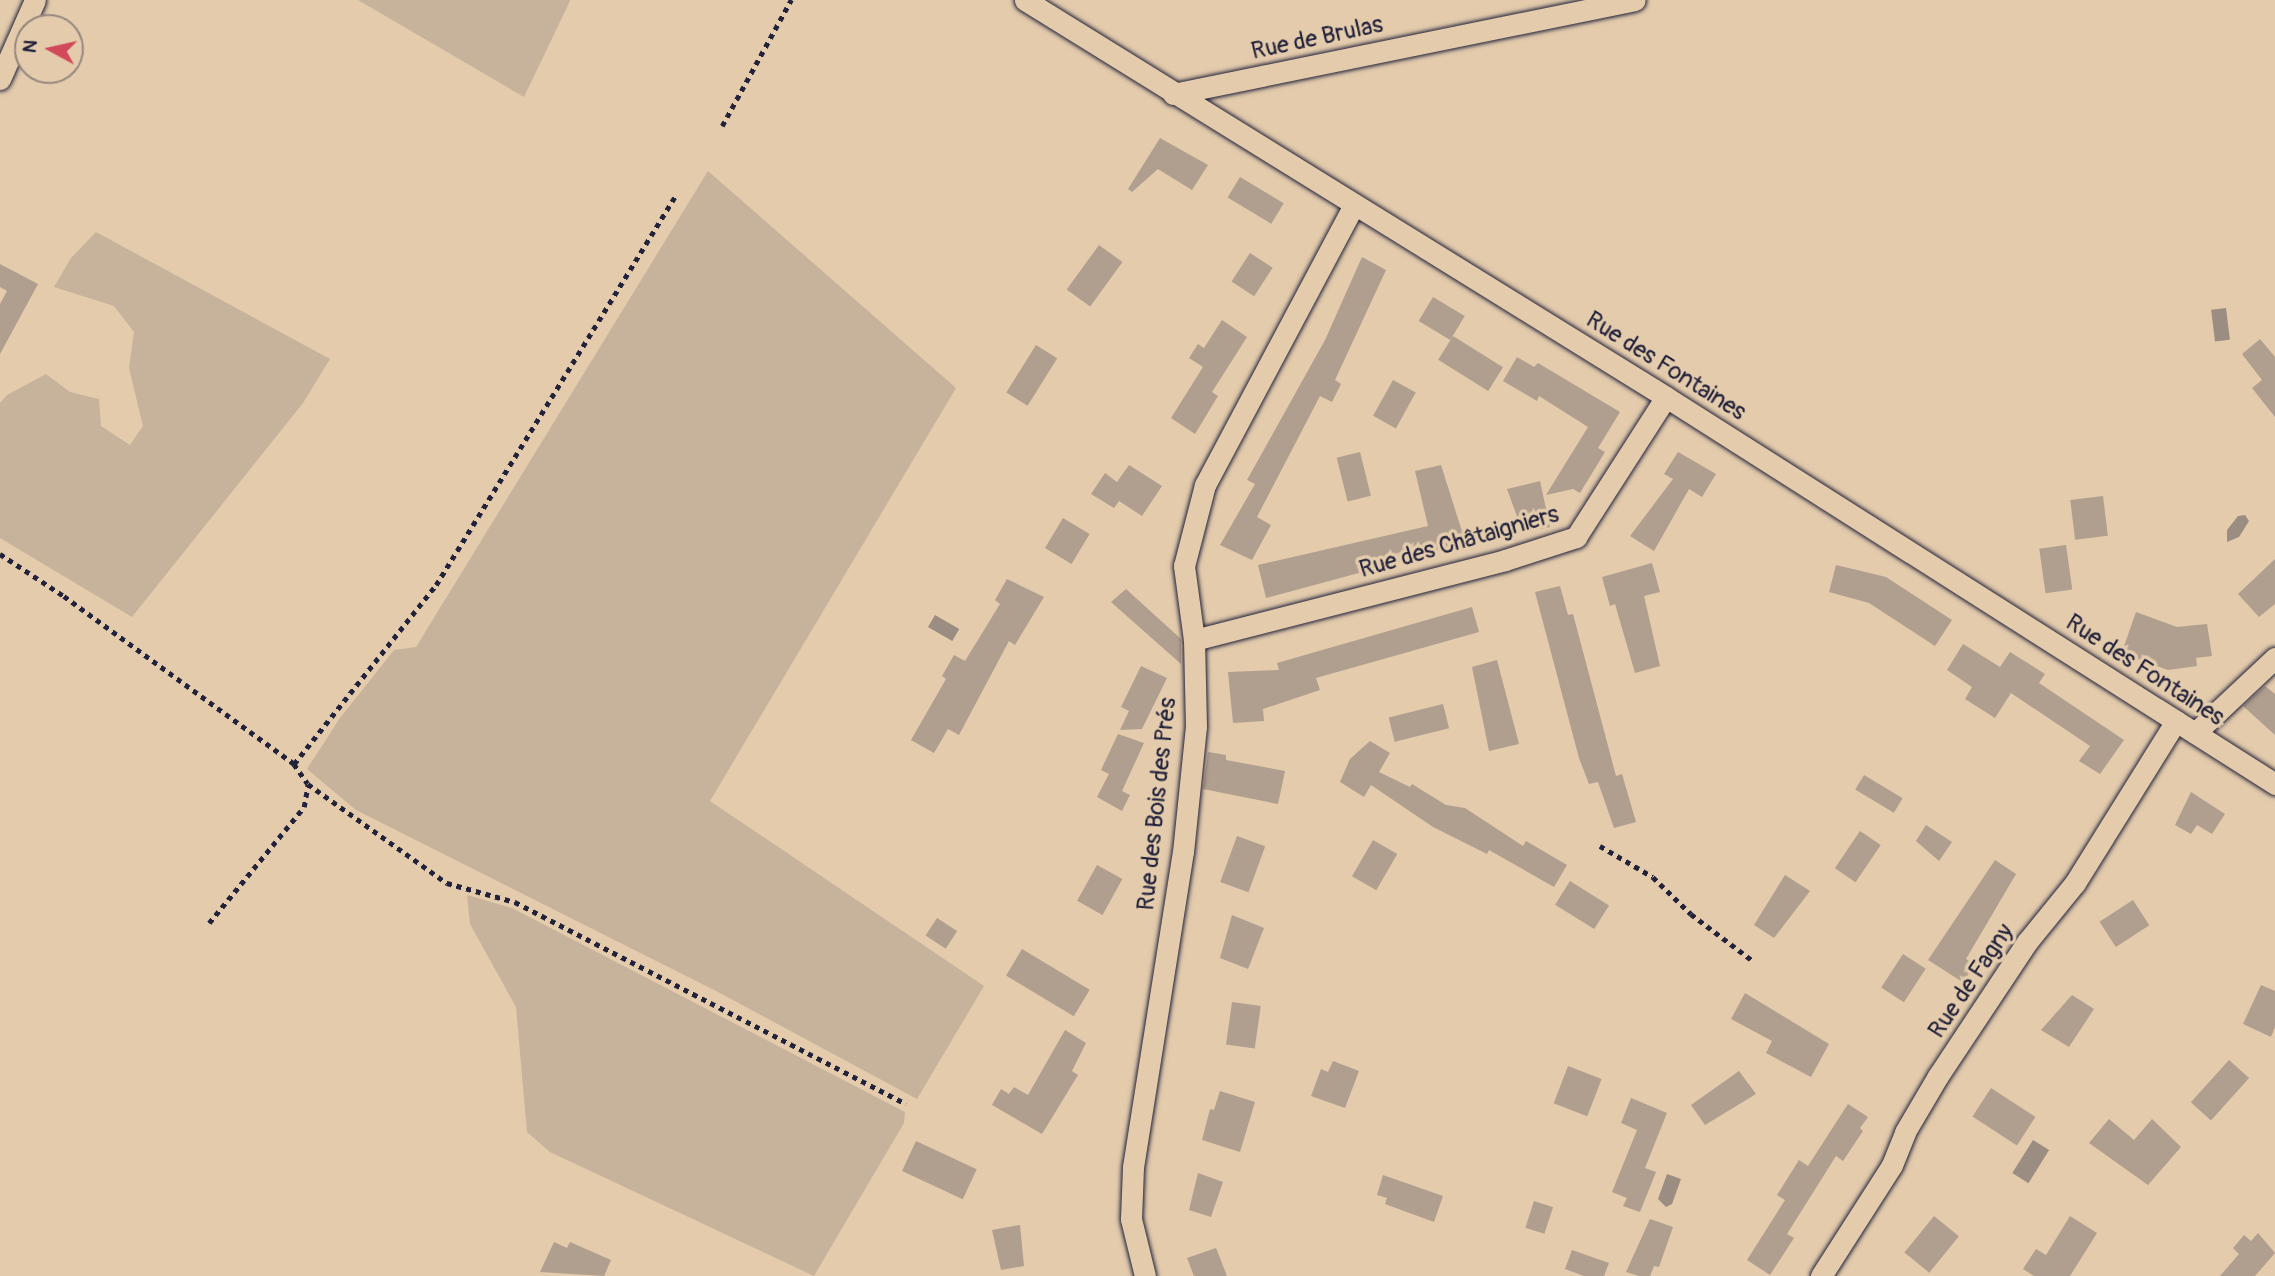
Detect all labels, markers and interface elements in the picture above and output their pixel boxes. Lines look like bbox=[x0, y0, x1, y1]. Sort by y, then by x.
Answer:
street label: Rue de Brulas bbox=[1249, 10, 1385, 66]
north arrow bbox=[14, 14, 84, 84]
text: N bbox=[17, 38, 43, 54]
street label: Rue des Fontaines bbox=[1581, 305, 1751, 427]
street label: Rue des Châtaigniers bbox=[1356, 500, 1562, 584]
street label: Rue des Fontaines bbox=[2060, 608, 2230, 732]
street label: Rue des Bois des Prés bbox=[1131, 696, 1183, 912]
street label: Rue de Fagny bbox=[1922, 918, 2020, 1044]

